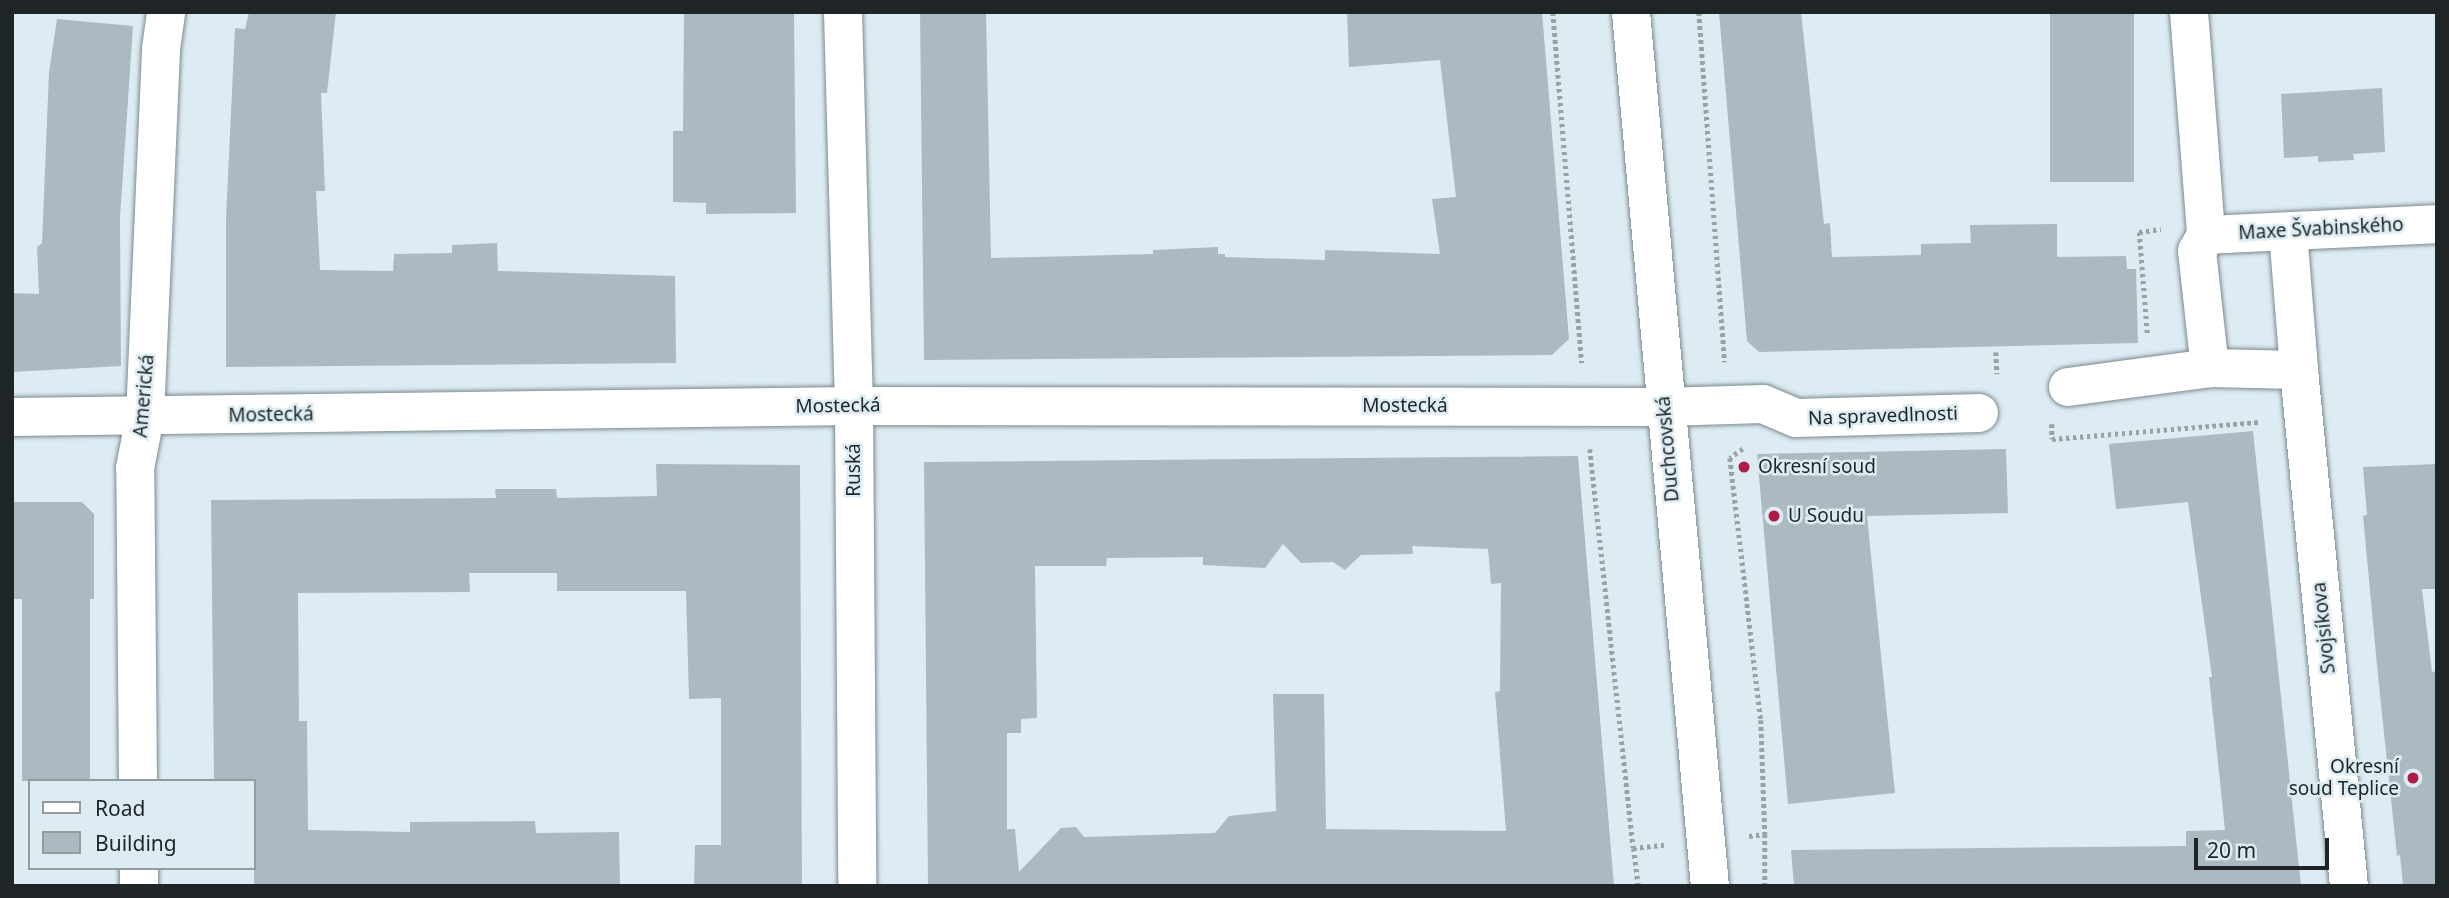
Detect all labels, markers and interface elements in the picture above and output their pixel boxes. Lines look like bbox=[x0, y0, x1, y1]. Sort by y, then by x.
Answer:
street label: Maxe Švabinského bbox=[2238, 213, 2404, 245]
street label: Americká bbox=[129, 354, 159, 438]
street label: Mostecká bbox=[795, 394, 881, 418]
street label: Mostecká bbox=[1362, 395, 1448, 417]
street label: Duchcovská bbox=[1652, 395, 1684, 503]
street label: Na spravedlnosti bbox=[1808, 402, 1958, 430]
street label: Mostecká bbox=[228, 403, 314, 427]
street label: Ruská bbox=[843, 443, 865, 497]
place label: Okresní soud bbox=[1758, 456, 1876, 478]
marker: Okresní soud bbox=[1736, 459, 1752, 475]
place label: U Soudu bbox=[1788, 505, 1864, 527]
marker: U Soudu bbox=[1766, 508, 1782, 524]
street label: Svojsíkova bbox=[2308, 581, 2340, 675]
place label: Okresní soud Teplice bbox=[2289, 756, 2399, 800]
marker: Okresní soud Teplice bbox=[2405, 770, 2421, 786]
legend bbox=[28, 779, 256, 870]
text: Road bbox=[95, 794, 145, 822]
scale bar bbox=[2197, 824, 2332, 868]
text: Building bbox=[95, 829, 177, 857]
text: 20 m bbox=[2207, 836, 2256, 864]

